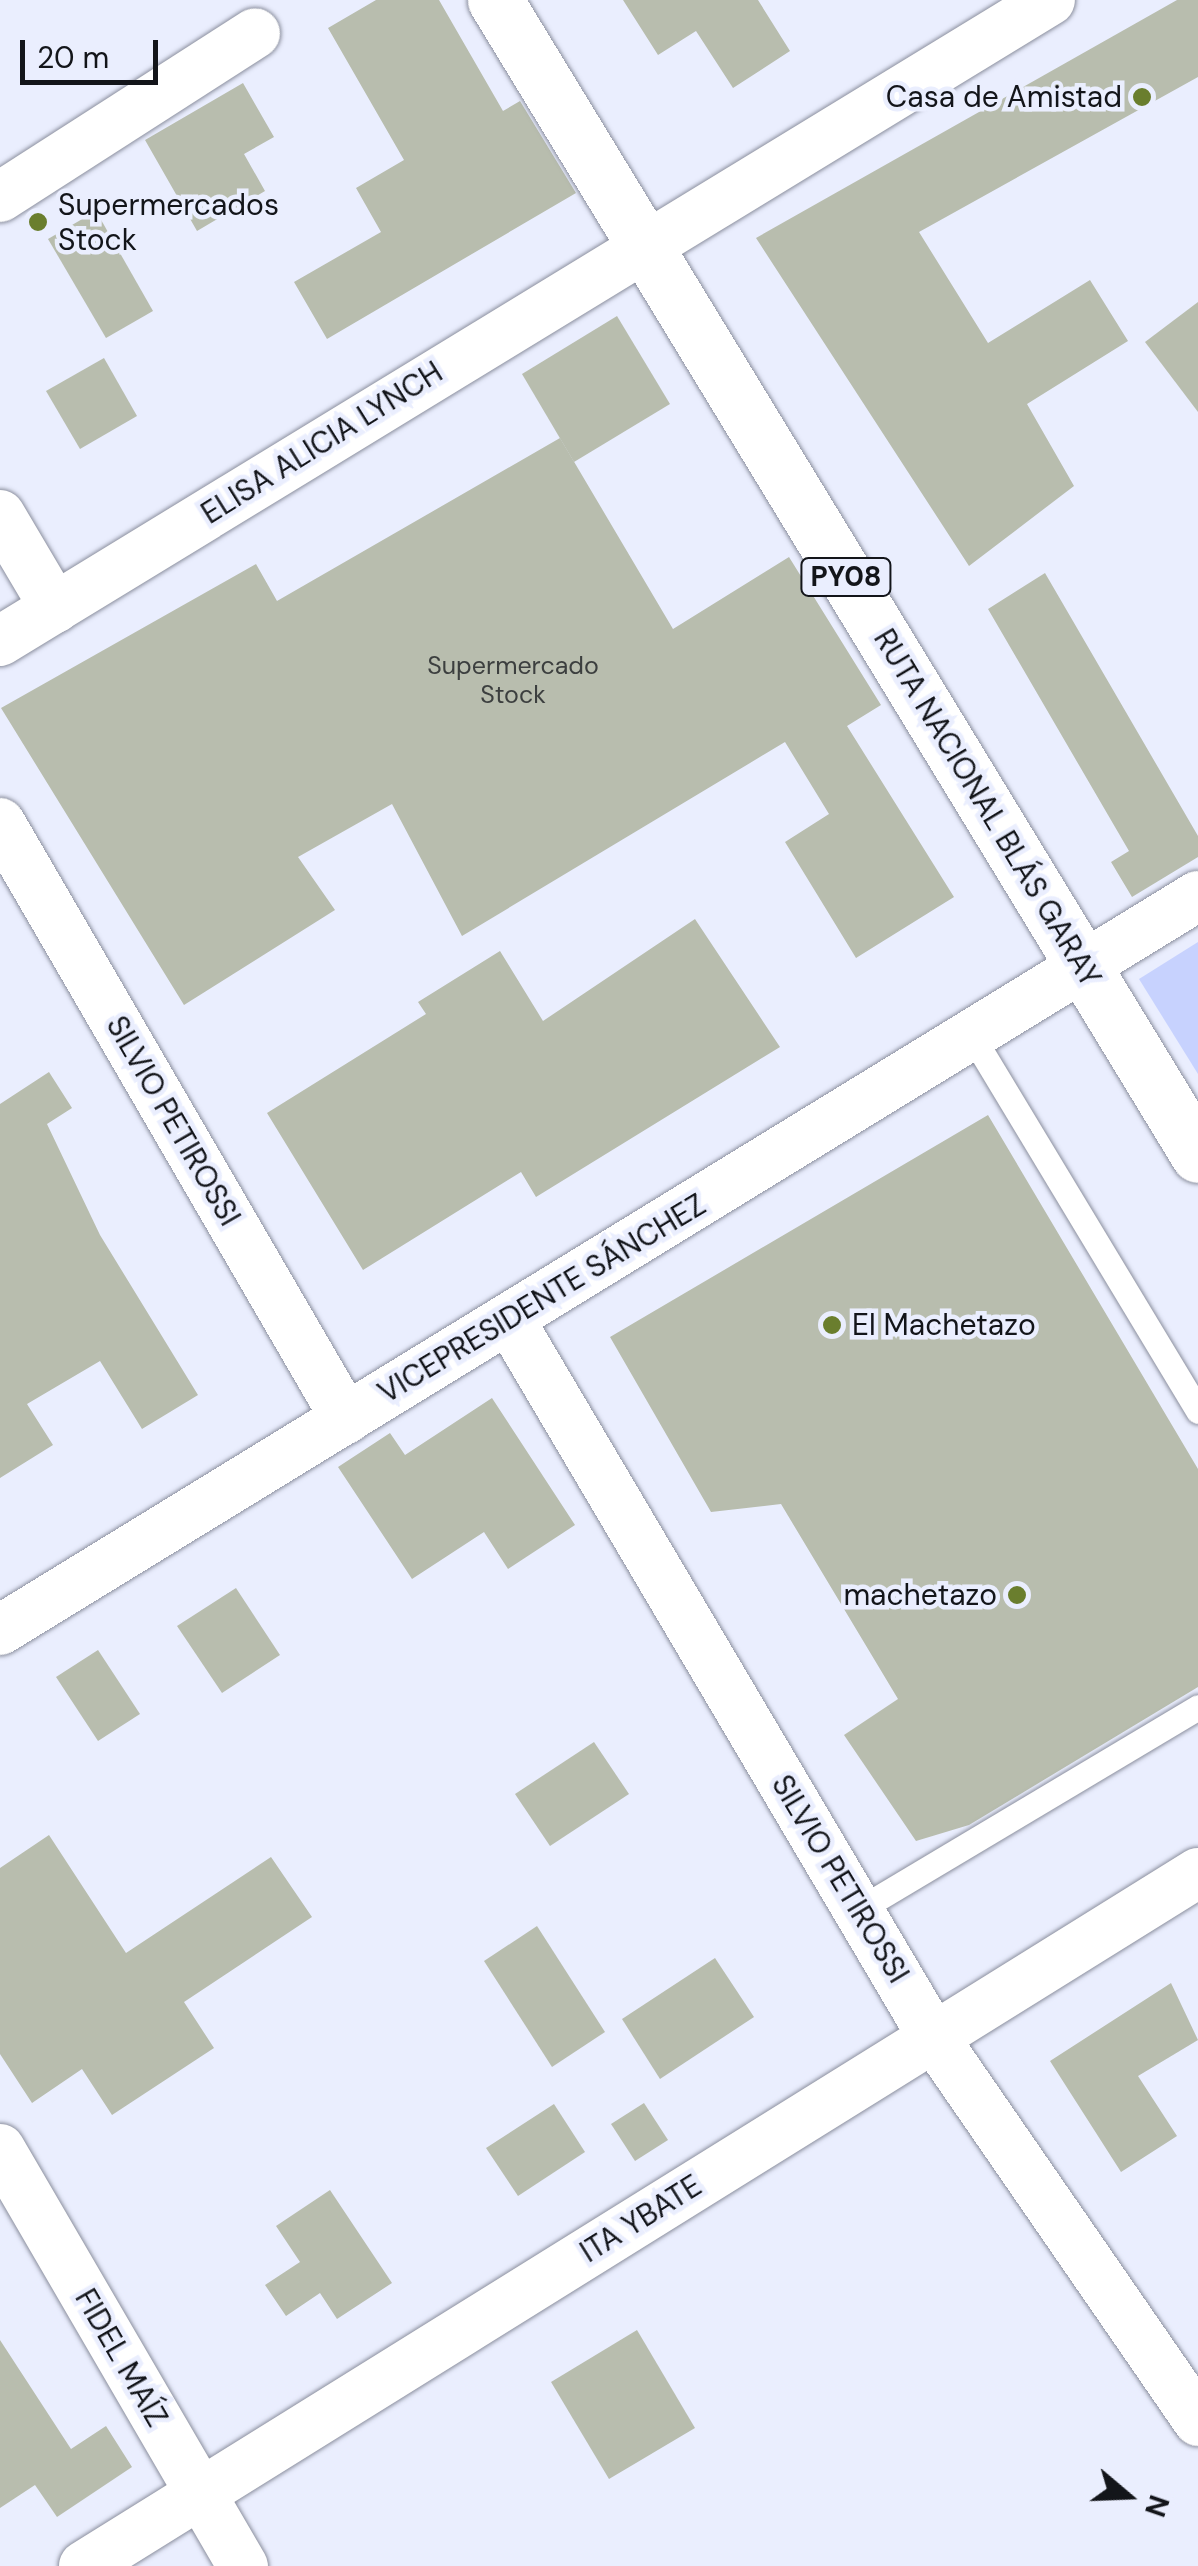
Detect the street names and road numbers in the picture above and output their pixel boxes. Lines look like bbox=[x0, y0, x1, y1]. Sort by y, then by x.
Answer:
street label: ELISA ALICIA LYNCH bbox=[195, 354, 449, 532]
road number: PY08 bbox=[798, 554, 894, 600]
street label: RUTA NACIONAL BLÁS GARAY bbox=[866, 623, 1108, 993]
street label: SILVIO PETIROSSI bbox=[98, 1010, 248, 1232]
street label: VICEPRESIDENTE SÁNCHEZ bbox=[372, 1187, 712, 1411]
street label: SILVIO PETIROSSI bbox=[764, 1769, 916, 1989]
street label: ITA YBATE bbox=[574, 2168, 708, 2270]
street label: FIDEL MAÍZ bbox=[67, 2283, 175, 2433]

